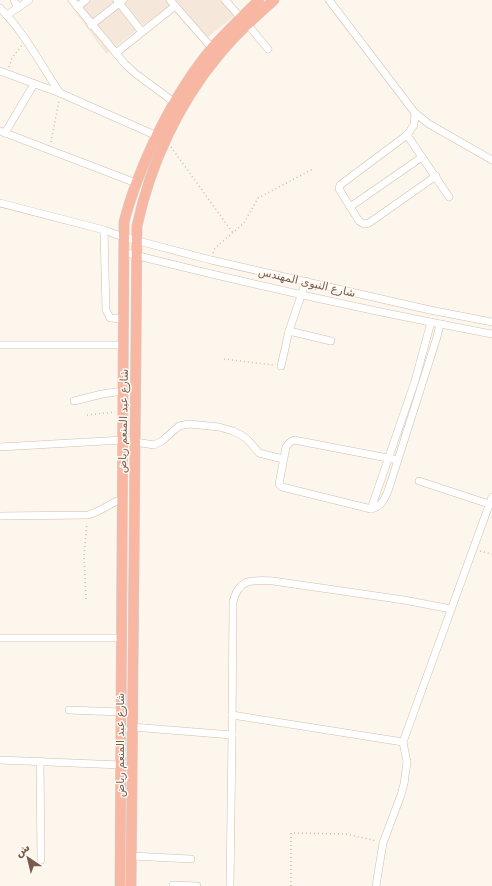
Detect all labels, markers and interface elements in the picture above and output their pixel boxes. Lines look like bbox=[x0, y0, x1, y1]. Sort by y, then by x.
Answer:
street label: شارع النبوى المهندس bbox=[257, 265, 357, 300]
street label: شارع عبد المنعم رياض bbox=[116, 369, 131, 473]
street label: شارع عبد المنعم رياض bbox=[114, 693, 127, 797]
north arrow bbox=[8, 838, 48, 878]
text: ش bbox=[13, 841, 32, 860]

